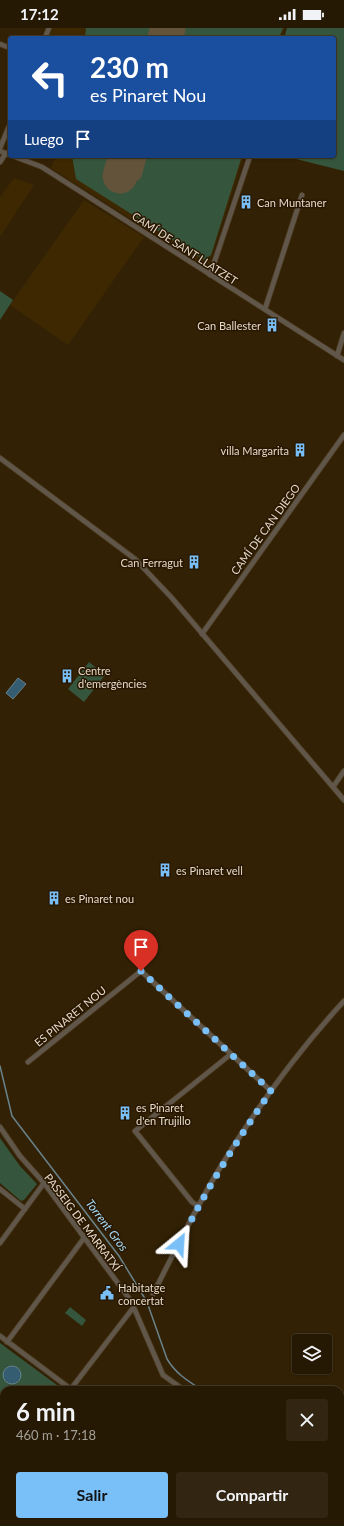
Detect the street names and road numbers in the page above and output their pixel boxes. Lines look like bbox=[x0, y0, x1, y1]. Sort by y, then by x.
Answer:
street label: CAMÍ DE SANT LLATZET bbox=[130, 209, 241, 287]
street label: CAMÍ DE CAN DIEGO bbox=[228, 481, 302, 577]
street label: ES PINARET NOU bbox=[32, 983, 108, 1049]
street label: PASSEIG DE MARRATXÍ bbox=[42, 1171, 124, 1274]

